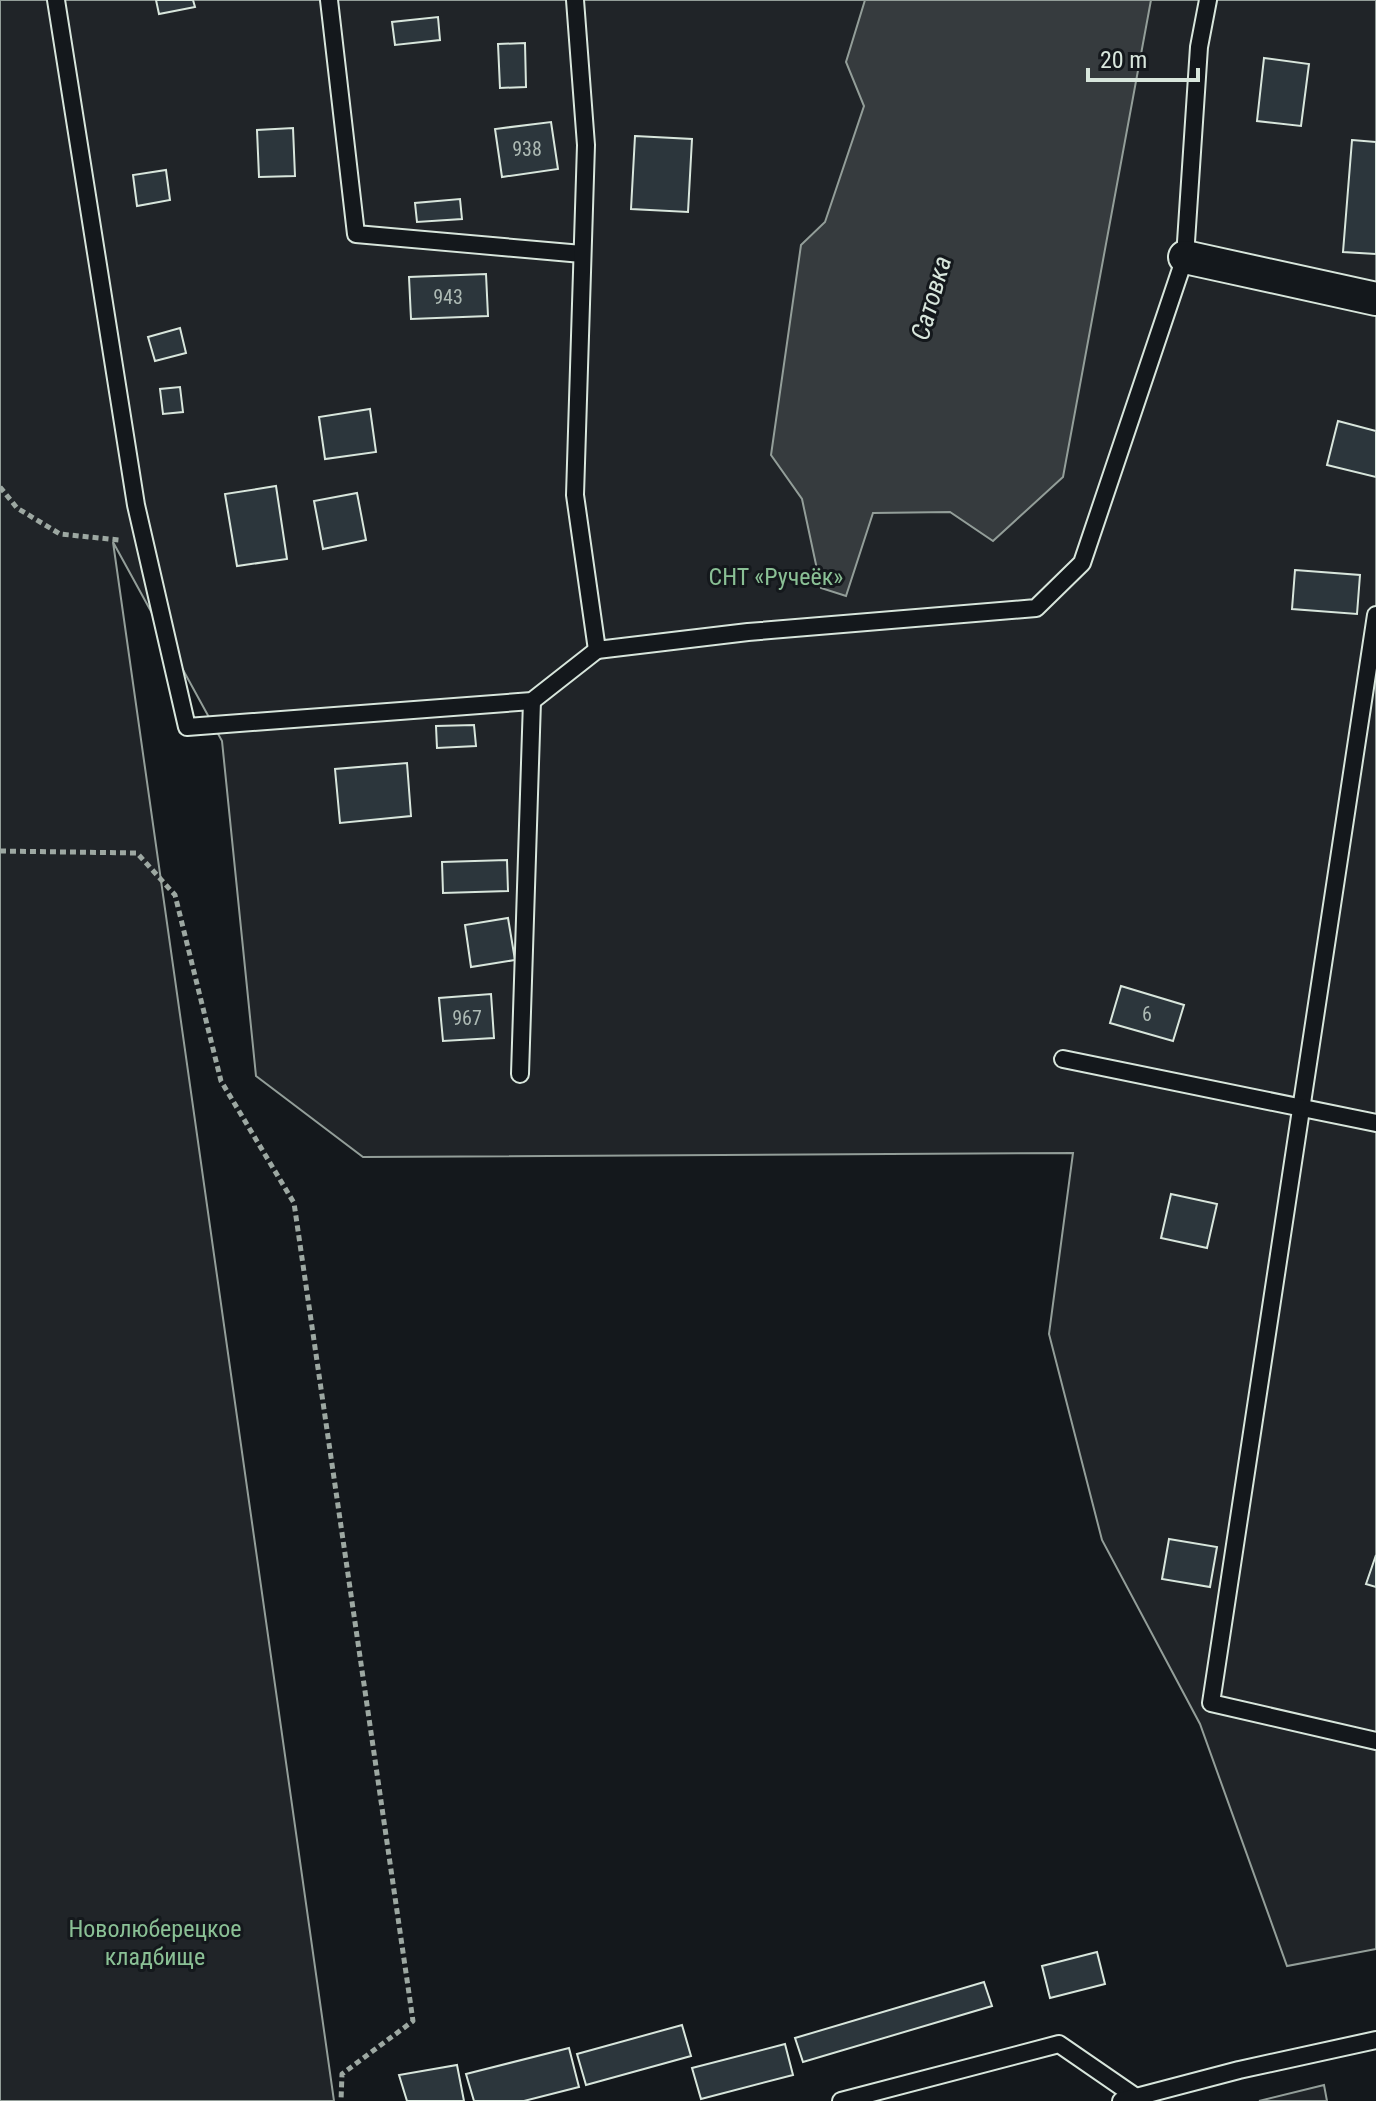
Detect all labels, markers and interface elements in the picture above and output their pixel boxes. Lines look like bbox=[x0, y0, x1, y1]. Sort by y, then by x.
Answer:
scale bar bbox=[1088, 32, 1198, 82]
text: 20 m bbox=[1100, 46, 1147, 74]
house number: 938 bbox=[512, 137, 542, 161]
water label: Сатовка bbox=[905, 253, 957, 343]
house number: 943 bbox=[433, 285, 463, 309]
park label: СНТ «Ручеёк» bbox=[709, 563, 843, 591]
house number: 6 bbox=[1142, 1002, 1152, 1026]
house number: 967 bbox=[452, 1006, 482, 1030]
park label: Новолюберецкое кладбище bbox=[68, 1915, 242, 1971]

